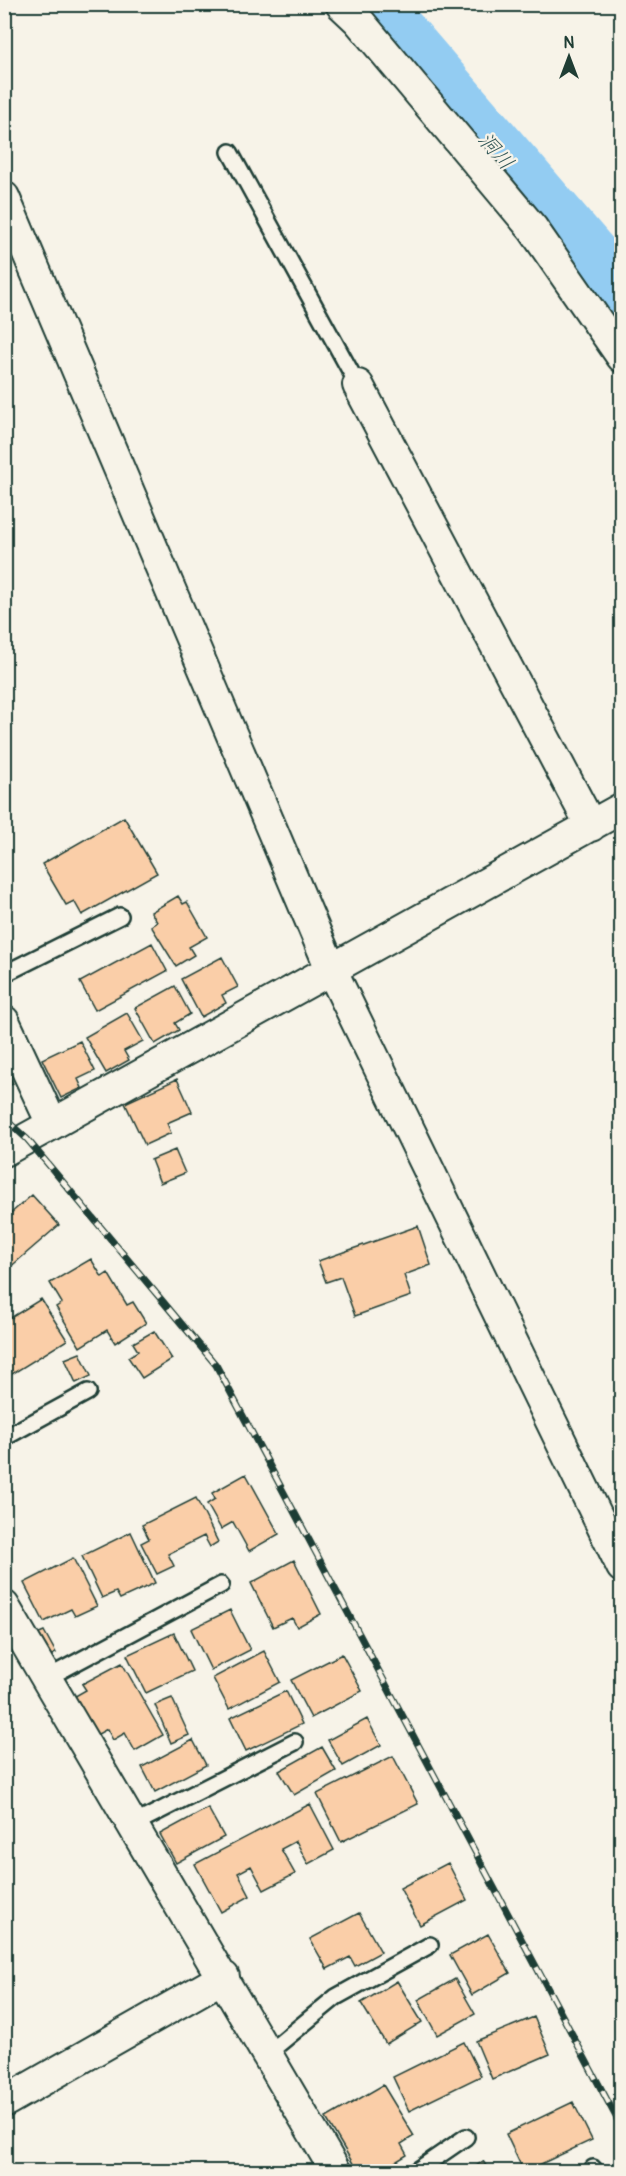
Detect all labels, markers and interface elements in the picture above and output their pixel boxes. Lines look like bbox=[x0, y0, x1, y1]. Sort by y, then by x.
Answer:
north arrow bbox=[539, 27, 599, 87]
text: N bbox=[564, 33, 575, 53]
water label: 洞川 bbox=[472, 127, 520, 176]

